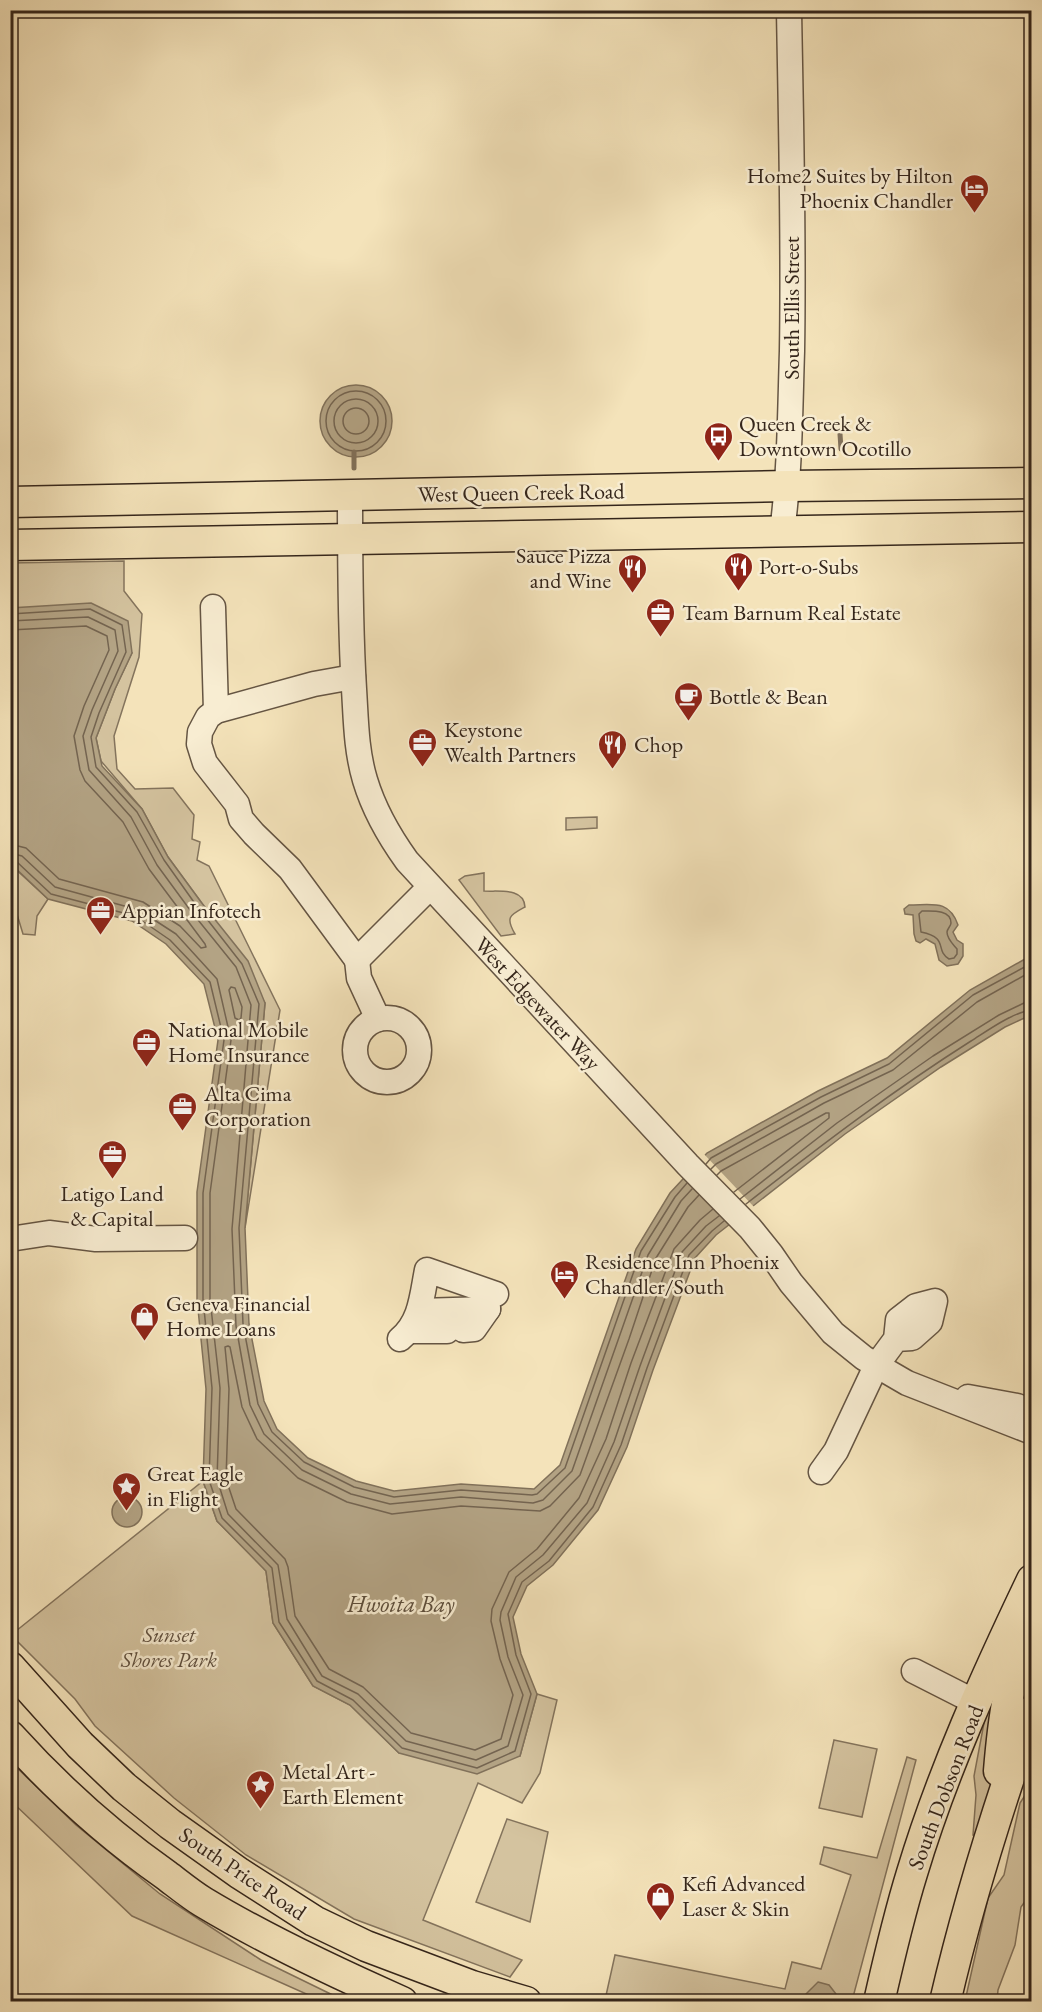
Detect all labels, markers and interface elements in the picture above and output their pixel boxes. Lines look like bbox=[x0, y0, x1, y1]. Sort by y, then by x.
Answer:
place label: Home2 Suites by Hilton Phoenix Chandler bbox=[747, 161, 954, 215]
hotel icon: Home2 Suites by Hilton Phoenix Chandler bbox=[958, 172, 990, 214]
street label: South Ellis Street bbox=[777, 236, 806, 380]
place label: Queen Creek & Downtown Ocotillo bbox=[739, 409, 911, 463]
bus stop icon: Queen Creek & Downtown Ocotillo bbox=[702, 420, 734, 462]
street label: West Queen Creek Road bbox=[417, 476, 626, 509]
place label: Sauce Pizza and Wine bbox=[516, 541, 611, 595]
restaurant icon: Port-o-Subs bbox=[722, 550, 754, 592]
restaurant icon: Sauce Pizza and Wine bbox=[616, 552, 648, 594]
place label: Port-o-Subs bbox=[759, 552, 858, 581]
office icon: Team Barnum Real Estate bbox=[645, 596, 677, 638]
place label: Team Barnum Real Estate bbox=[682, 598, 901, 627]
cafe icon: Bottle & Bean bbox=[672, 680, 704, 722]
place label: Bottle & Bean bbox=[709, 682, 828, 711]
place label: Keystone Wealth Partners bbox=[444, 715, 576, 769]
office icon: Keystone Wealth Partners bbox=[407, 726, 439, 768]
restaurant icon: Chop bbox=[597, 728, 629, 770]
place label: Chop bbox=[634, 730, 683, 759]
office icon: Appian Infotech bbox=[84, 894, 116, 936]
place label: Appian Infotech bbox=[120, 896, 261, 925]
street label: West Edgewater Way bbox=[468, 930, 607, 1077]
place label: National Mobile Home Insurance bbox=[168, 1015, 310, 1069]
office icon: National Mobile Home Insurance bbox=[131, 1026, 163, 1068]
place label: Alta Cima Corporation bbox=[203, 1079, 311, 1133]
office icon: Alta Cima Corporation bbox=[167, 1090, 199, 1132]
office icon: Latigo Land & Capital bbox=[96, 1138, 128, 1180]
place label: Latigo Land & Capital bbox=[60, 1179, 164, 1233]
place label: Residence Inn Phoenix Chandler/South bbox=[585, 1247, 780, 1301]
hotel icon: Residence Inn Phoenix Chandler/South bbox=[548, 1258, 580, 1300]
place label: Geneva Financial Home Loans bbox=[166, 1289, 310, 1343]
shop icon: Geneva Financial Home Loans bbox=[129, 1300, 161, 1342]
place label: Great Eagle in Flight bbox=[147, 1459, 244, 1513]
place icon: Great Eagle in Flight bbox=[110, 1470, 142, 1512]
water label: Hwoita Bay bbox=[346, 1588, 455, 1619]
park label: Sunset Shores Park bbox=[120, 1620, 217, 1674]
street label: South Dobson Road bbox=[901, 1700, 991, 1874]
place label: Metal Art - Earth Element bbox=[282, 1757, 403, 1811]
place icon: Metal Art - Earth Element bbox=[245, 1768, 277, 1810]
street label: South Price Road bbox=[173, 1820, 313, 1927]
place label: Kefi Advanced Laser & Skin bbox=[682, 1869, 806, 1923]
shop icon: Kefi Advanced Laser & Skin bbox=[645, 1880, 677, 1922]

